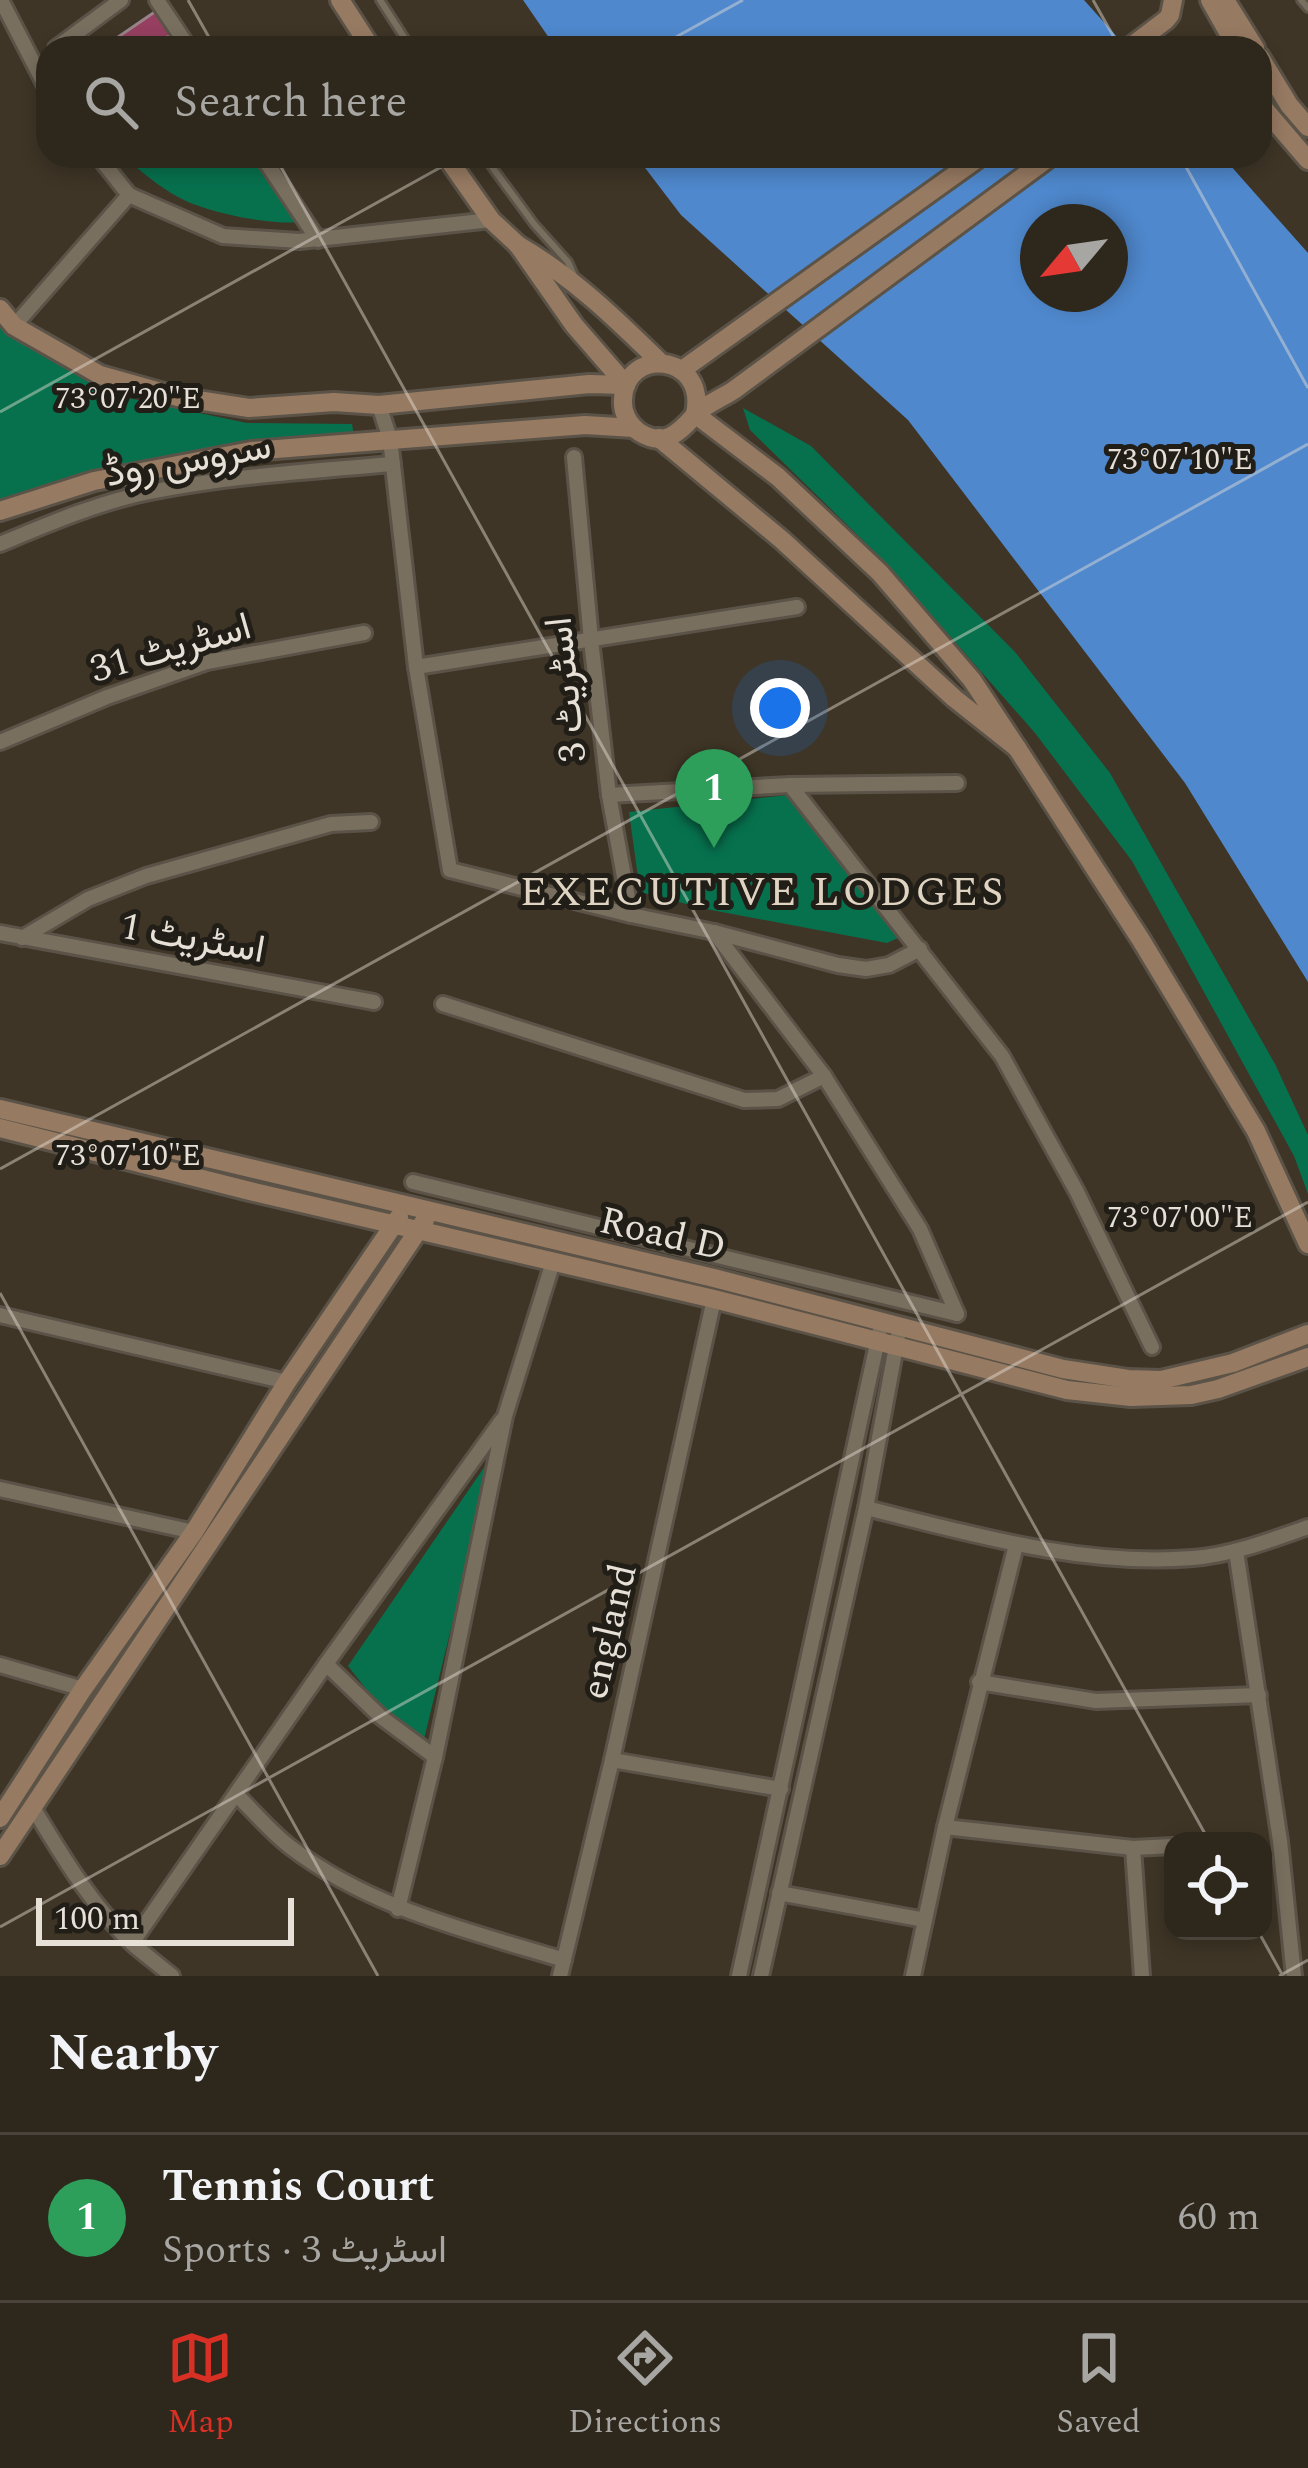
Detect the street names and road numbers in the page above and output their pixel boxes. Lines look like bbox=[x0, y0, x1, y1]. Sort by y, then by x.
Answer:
street label: سروس روڈ bbox=[101, 417, 276, 504]
street label: اسٹریٹ 31 bbox=[83, 597, 258, 700]
street label: اسٹریٹ 3 bbox=[530, 614, 603, 765]
street label: اسٹریٹ 1 bbox=[116, 897, 269, 980]
street label: Road D bbox=[593, 1191, 731, 1278]
street label: england bbox=[565, 1558, 654, 1705]

